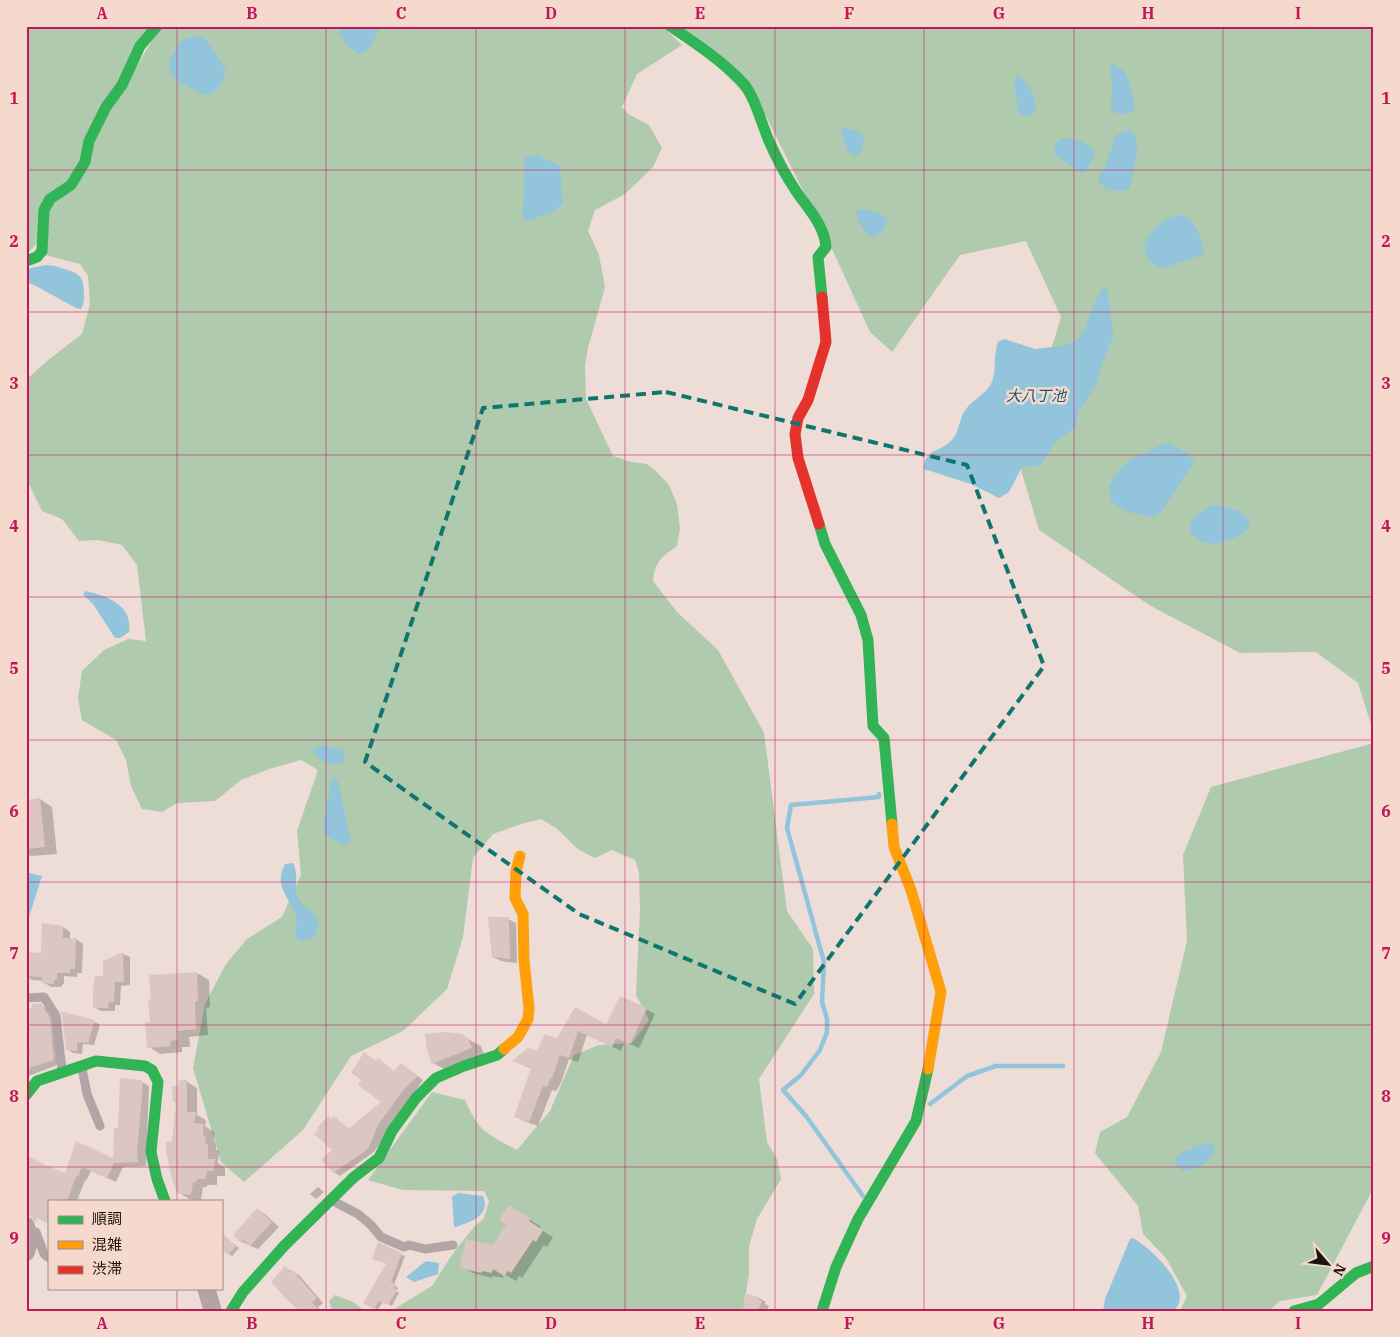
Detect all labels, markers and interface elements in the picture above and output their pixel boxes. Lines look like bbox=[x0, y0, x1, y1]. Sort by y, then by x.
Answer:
text: A bbox=[96, 3, 108, 23]
text: B bbox=[246, 3, 258, 23]
text: C bbox=[396, 3, 406, 23]
text: D bbox=[545, 3, 557, 23]
text: E bbox=[695, 3, 705, 23]
text: F bbox=[844, 3, 854, 23]
text: G bbox=[993, 3, 1005, 23]
text: H bbox=[1142, 3, 1155, 23]
text: I bbox=[1295, 3, 1301, 23]
text: 1 bbox=[9, 88, 19, 108]
text: 1 bbox=[1381, 88, 1391, 108]
text: 2 bbox=[9, 231, 19, 251]
text: 2 bbox=[1381, 231, 1391, 251]
text: 3 bbox=[9, 373, 19, 393]
text: 3 bbox=[1381, 373, 1391, 393]
water label: 大八丁池 bbox=[1006, 386, 1068, 405]
text: 4 bbox=[9, 516, 19, 536]
text: 4 bbox=[1381, 516, 1391, 536]
text: 5 bbox=[9, 658, 19, 678]
text: 5 bbox=[1381, 658, 1391, 678]
text: 6 bbox=[9, 801, 19, 821]
text: 6 bbox=[1381, 801, 1391, 821]
text: 7 bbox=[9, 943, 19, 963]
text: 7 bbox=[1381, 943, 1391, 963]
text: 8 bbox=[9, 1086, 19, 1106]
text: 8 bbox=[1381, 1086, 1391, 1106]
legend bbox=[48, 1200, 222, 1290]
text: 順調 bbox=[92, 1209, 122, 1228]
text: 9 bbox=[9, 1228, 19, 1248]
text: 9 bbox=[1381, 1228, 1391, 1248]
text: 混雑 bbox=[92, 1235, 122, 1254]
north arrow bbox=[1302, 1240, 1352, 1290]
text: 渋滞 bbox=[92, 1259, 122, 1278]
text: N bbox=[1329, 1261, 1350, 1279]
text: A bbox=[96, 1313, 108, 1333]
text: B bbox=[246, 1313, 258, 1333]
text: C bbox=[396, 1313, 406, 1333]
text: D bbox=[545, 1313, 557, 1333]
text: E bbox=[695, 1313, 705, 1333]
text: F bbox=[844, 1313, 854, 1333]
text: G bbox=[993, 1313, 1005, 1333]
text: H bbox=[1142, 1313, 1155, 1333]
text: I bbox=[1295, 1313, 1301, 1333]

